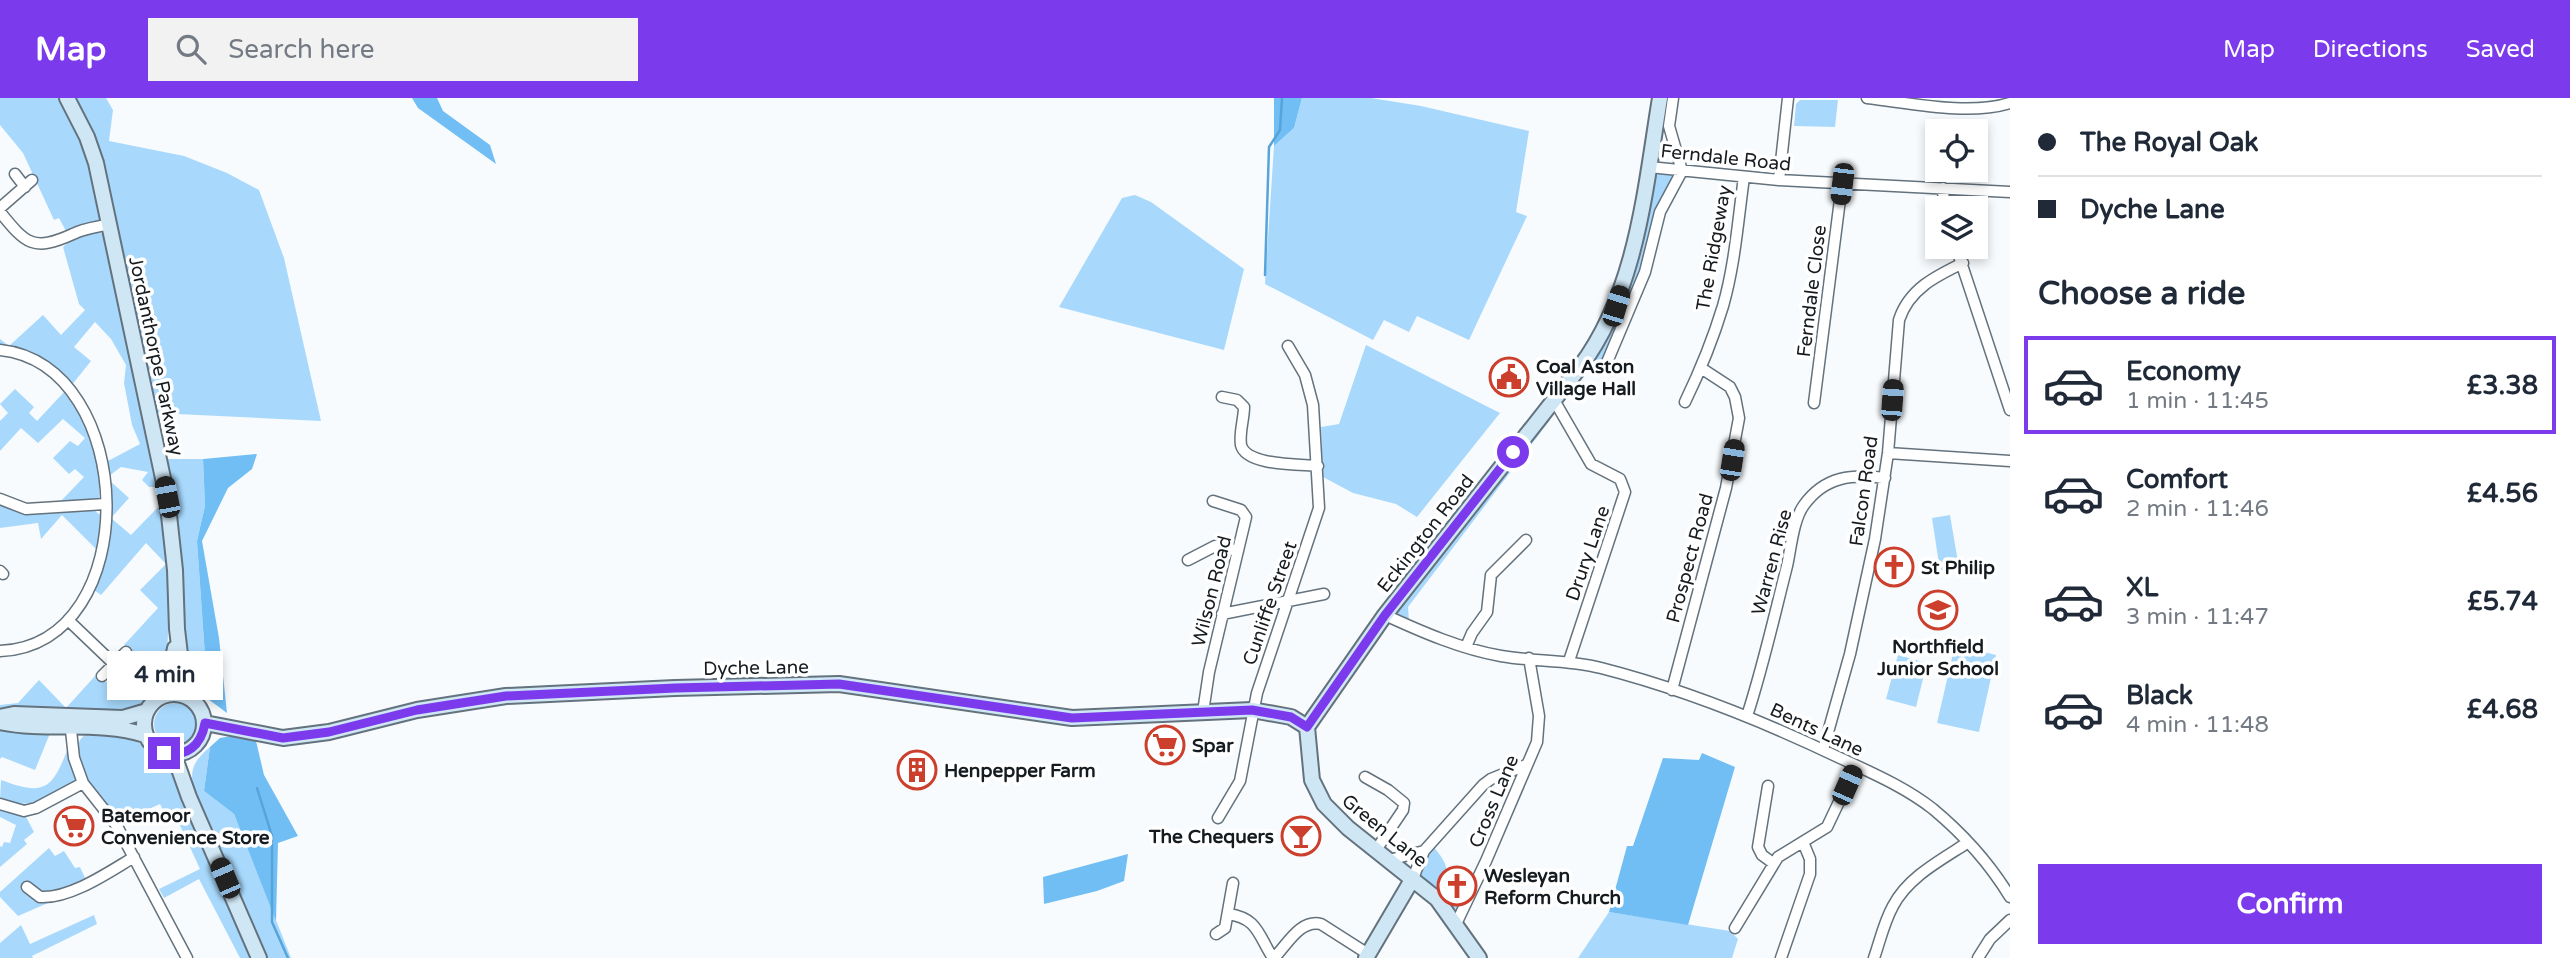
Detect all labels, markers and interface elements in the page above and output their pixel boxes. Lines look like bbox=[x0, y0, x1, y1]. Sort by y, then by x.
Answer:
search box bbox=[148, 18, 638, 81]
text: Map bbox=[35, 30, 106, 69]
icon: search bbox=[172, 30, 210, 68]
text: Search here bbox=[228, 34, 374, 65]
text: Map bbox=[2223, 35, 2275, 64]
text: Directions bbox=[2313, 35, 2428, 64]
text: Saved bbox=[2466, 35, 2535, 64]
map controls bbox=[1925, 119, 1988, 259]
button: locate bbox=[1925, 119, 1988, 182]
text: The Royal Oak bbox=[2080, 127, 2258, 158]
street label: Ferndale Road bbox=[1659, 140, 1792, 176]
car bbox=[1830, 162, 1855, 206]
street label: The Ridgeway bbox=[1692, 184, 1736, 313]
text: Dyche Lane bbox=[2080, 194, 2225, 225]
button: layers bbox=[1925, 196, 1988, 259]
street label: Ferndale Close bbox=[1793, 224, 1831, 358]
street label: Jordanthorpe Parkway bbox=[124, 255, 188, 458]
text: Choose a ride bbox=[2038, 275, 2245, 313]
car bbox=[1600, 283, 1633, 329]
icon: car bbox=[2042, 354, 2105, 417]
public building icon: Coal Aston Village Hall bbox=[1488, 356, 1530, 398]
place label: Coal Aston Village Hall bbox=[1536, 356, 1636, 401]
text: Economy bbox=[2126, 356, 2241, 387]
text: £3.38 bbox=[2467, 370, 2538, 401]
car bbox=[1881, 378, 1904, 422]
text: 1 min · 11:45 bbox=[2126, 387, 2269, 415]
street label: Falcon Road bbox=[1845, 434, 1883, 548]
route start bbox=[1497, 436, 1529, 468]
car bbox=[1719, 438, 1746, 482]
icon: car bbox=[2042, 462, 2105, 525]
text: Comfort bbox=[2126, 464, 2228, 495]
street label: Eckington Road bbox=[1373, 470, 1479, 597]
car bbox=[153, 474, 182, 520]
text: £4.56 bbox=[2467, 478, 2538, 509]
street label: Prospect Road bbox=[1662, 491, 1718, 625]
text: 2 min · 11:46 bbox=[2126, 495, 2269, 523]
street label: Drury Lane bbox=[1561, 503, 1615, 604]
street label: Warren Rise bbox=[1747, 507, 1797, 618]
street label: Wilson Road bbox=[1188, 534, 1236, 649]
street label: Cunliffe Street bbox=[1238, 538, 1301, 668]
church icon: St Philip bbox=[1873, 546, 1915, 588]
place label: St Philip bbox=[1921, 557, 1995, 580]
icon: car bbox=[2042, 570, 2105, 633]
text: XL bbox=[2126, 572, 2158, 603]
text: £5.74 bbox=[2467, 586, 2538, 617]
school or university icon: Northfield Junior School bbox=[1917, 589, 1959, 631]
text: 3 min · 11:47 bbox=[2126, 603, 2269, 631]
place label: Northfield Junior School bbox=[1876, 636, 1999, 680]
callout: 4 min bbox=[106, 652, 222, 700]
street label: Dyche Lane bbox=[703, 656, 809, 680]
text: 4 min bbox=[134, 661, 196, 689]
icon: car bbox=[2042, 678, 2105, 741]
text: Black bbox=[2126, 680, 2193, 711]
text: £4.68 bbox=[2467, 694, 2538, 725]
street label: Bents Lane bbox=[1766, 699, 1867, 761]
text: 4 min · 11:48 bbox=[2126, 711, 2269, 739]
supermarket icon: Spar bbox=[1144, 724, 1186, 766]
place label: Spar bbox=[1192, 735, 1234, 758]
route end bbox=[148, 737, 180, 769]
building icon: Henpepper Farm bbox=[896, 749, 938, 791]
street label: Cross Lane bbox=[1465, 752, 1523, 851]
place label: Henpepper Farm bbox=[944, 760, 1096, 783]
car bbox=[1829, 762, 1866, 808]
street label: Green Lane bbox=[1337, 790, 1431, 872]
supermarket icon: Batemoor Convenience Store bbox=[53, 805, 95, 847]
place label: Batemoor Convenience Store bbox=[101, 805, 270, 849]
bar icon: The Chequers bbox=[1280, 815, 1322, 857]
place label: The Chequers bbox=[1148, 826, 1274, 849]
car bbox=[208, 855, 243, 901]
button: Confirm bbox=[2038, 864, 2542, 944]
church icon: Wesleyan Reform Church bbox=[1436, 865, 1478, 907]
place label: Wesleyan Reform Church bbox=[1484, 865, 1621, 909]

